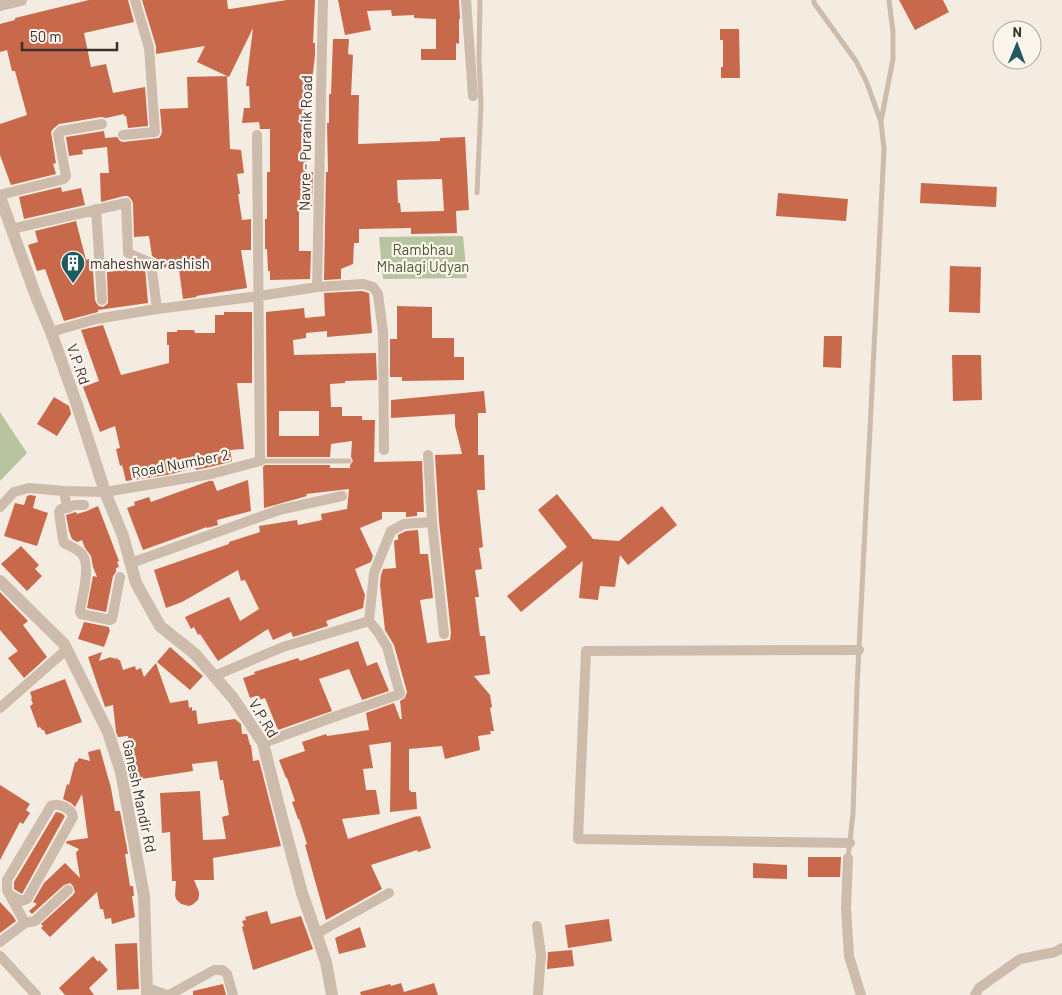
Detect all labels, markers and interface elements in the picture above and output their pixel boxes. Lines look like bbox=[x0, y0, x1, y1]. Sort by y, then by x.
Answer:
scale bar bbox=[22, 20, 118, 52]
north arrow bbox=[992, 20, 1042, 70]
text: N bbox=[1012, 23, 1022, 40]
text: 50 m bbox=[30, 27, 62, 45]
street label: Navre - Puranik Road bbox=[295, 75, 315, 211]
park label: Rambhau Mhalagi Udyan bbox=[377, 240, 469, 275]
building icon: maheshwar ashish bbox=[60, 250, 86, 284]
place label: maheshwar ashish bbox=[90, 254, 210, 272]
street label: V.P.Rd bbox=[64, 341, 94, 387]
street label: Road Number 2 bbox=[130, 445, 230, 481]
street label: V.P.Rd bbox=[245, 695, 283, 741]
street label: Ganesh Mandir Rd bbox=[119, 738, 161, 854]

